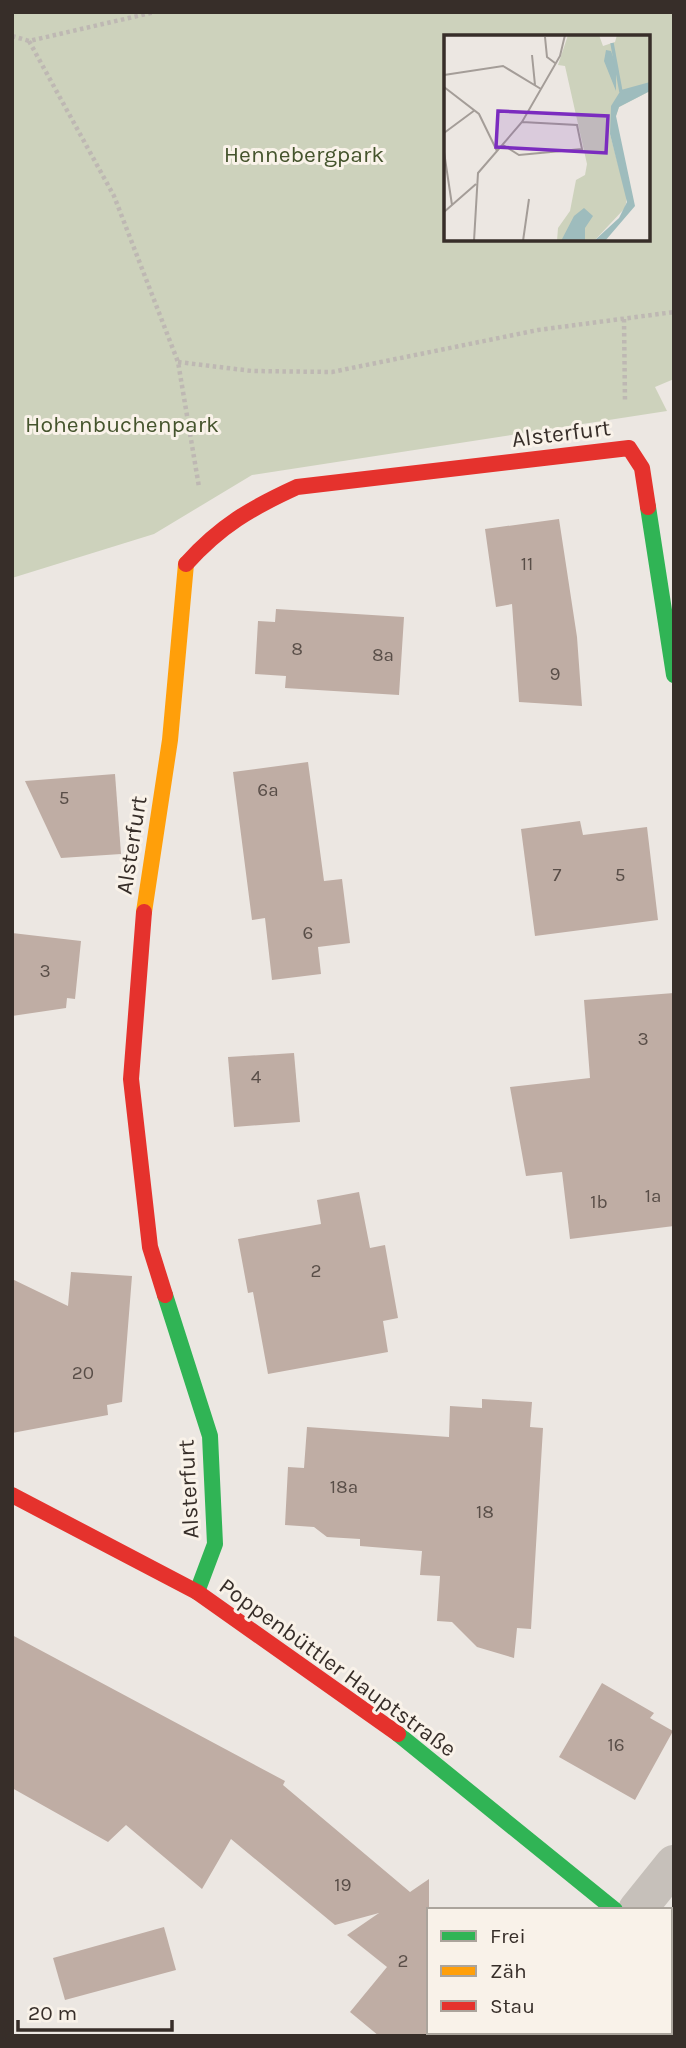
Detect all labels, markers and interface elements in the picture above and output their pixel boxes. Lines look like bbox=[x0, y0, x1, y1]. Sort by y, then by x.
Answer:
inset map bbox=[444, 35, 651, 242]
park label: Hennebergpark bbox=[224, 141, 384, 168]
park label: Hohenbuchenpark bbox=[25, 411, 219, 438]
street label: Alsterfurt bbox=[510, 414, 612, 453]
house number: 11 bbox=[521, 553, 533, 575]
house number: 8 bbox=[291, 638, 303, 660]
house number: 8a bbox=[372, 644, 394, 666]
house number: 9 bbox=[549, 663, 561, 685]
house number: 6a bbox=[257, 779, 279, 801]
house number: 5 bbox=[59, 787, 69, 809]
street label: Alsterfurt bbox=[110, 794, 153, 896]
house number: 7 bbox=[553, 864, 562, 886]
house number: 5 bbox=[615, 864, 625, 886]
house number: 6 bbox=[303, 922, 313, 944]
house number: 3 bbox=[39, 960, 51, 982]
house number: 3 bbox=[637, 1028, 649, 1050]
house number: 4 bbox=[251, 1066, 262, 1088]
house number: 1a bbox=[645, 1185, 661, 1207]
house number: 1b bbox=[590, 1191, 608, 1213]
house number: 2 bbox=[310, 1260, 322, 1282]
house number: 20 bbox=[72, 1362, 94, 1384]
street label: Alsterfurt bbox=[172, 1438, 205, 1539]
house number: 18a bbox=[330, 1476, 358, 1498]
house number: 18 bbox=[476, 1501, 494, 1523]
street label: Poppenbüttler Hauptstraße bbox=[214, 1572, 462, 1763]
house number: 16 bbox=[607, 1734, 625, 1756]
house number: 19 bbox=[334, 1874, 352, 1896]
legend bbox=[427, 1908, 672, 2034]
text: Frei bbox=[490, 1924, 526, 1948]
house number: 2 bbox=[397, 1950, 409, 1972]
text: Zäh bbox=[490, 1959, 527, 1983]
scale bar bbox=[18, 1988, 172, 2032]
text: Stau bbox=[490, 1994, 535, 2018]
text: 20 m bbox=[28, 2001, 77, 2025]

